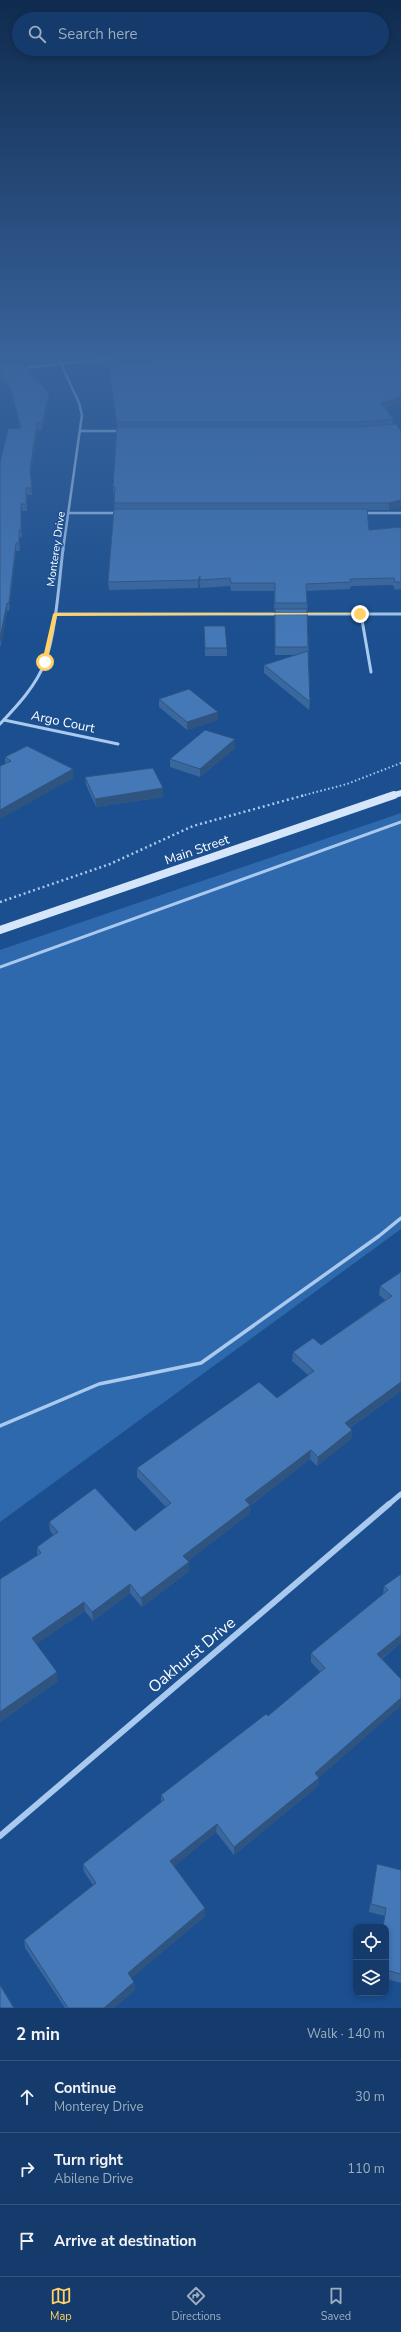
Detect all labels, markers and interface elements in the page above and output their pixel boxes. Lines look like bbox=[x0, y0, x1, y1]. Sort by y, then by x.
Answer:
search box bbox=[12, 12, 389, 56]
icon: search bbox=[26, 23, 48, 45]
text: Search here bbox=[58, 24, 138, 44]
street label: Monterey Drive bbox=[43, 510, 69, 587]
route end bbox=[351, 605, 369, 623]
route start bbox=[36, 653, 54, 671]
street label: Argo Court bbox=[30, 706, 97, 738]
street label: Main Street bbox=[162, 830, 232, 869]
street label: Oakhurst Drive bbox=[144, 1612, 240, 1698]
map controls bbox=[353, 1924, 389, 1996]
button: locate bbox=[353, 1924, 389, 1960]
button: layers bbox=[353, 1960, 389, 1996]
text: 2 min bbox=[16, 2023, 60, 2046]
text: Walk · 140 m bbox=[307, 2025, 385, 2043]
text: Continue bbox=[54, 2078, 116, 2098]
icon: ahead bbox=[16, 2086, 38, 2108]
text: 30 m bbox=[355, 2088, 385, 2106]
text: Monterey Drive bbox=[54, 2098, 143, 2116]
text: Turn right bbox=[54, 2150, 123, 2170]
icon: right bbox=[16, 2158, 38, 2180]
text: 110 m bbox=[347, 2160, 385, 2178]
text: Abilene Drive bbox=[54, 2170, 133, 2188]
icon: arrive bbox=[16, 2230, 38, 2252]
text: Arrive at destination bbox=[54, 2231, 197, 2251]
tab: Map bbox=[50, 2285, 72, 2324]
tab: Directions bbox=[172, 2285, 221, 2324]
tab: Saved bbox=[321, 2285, 351, 2324]

